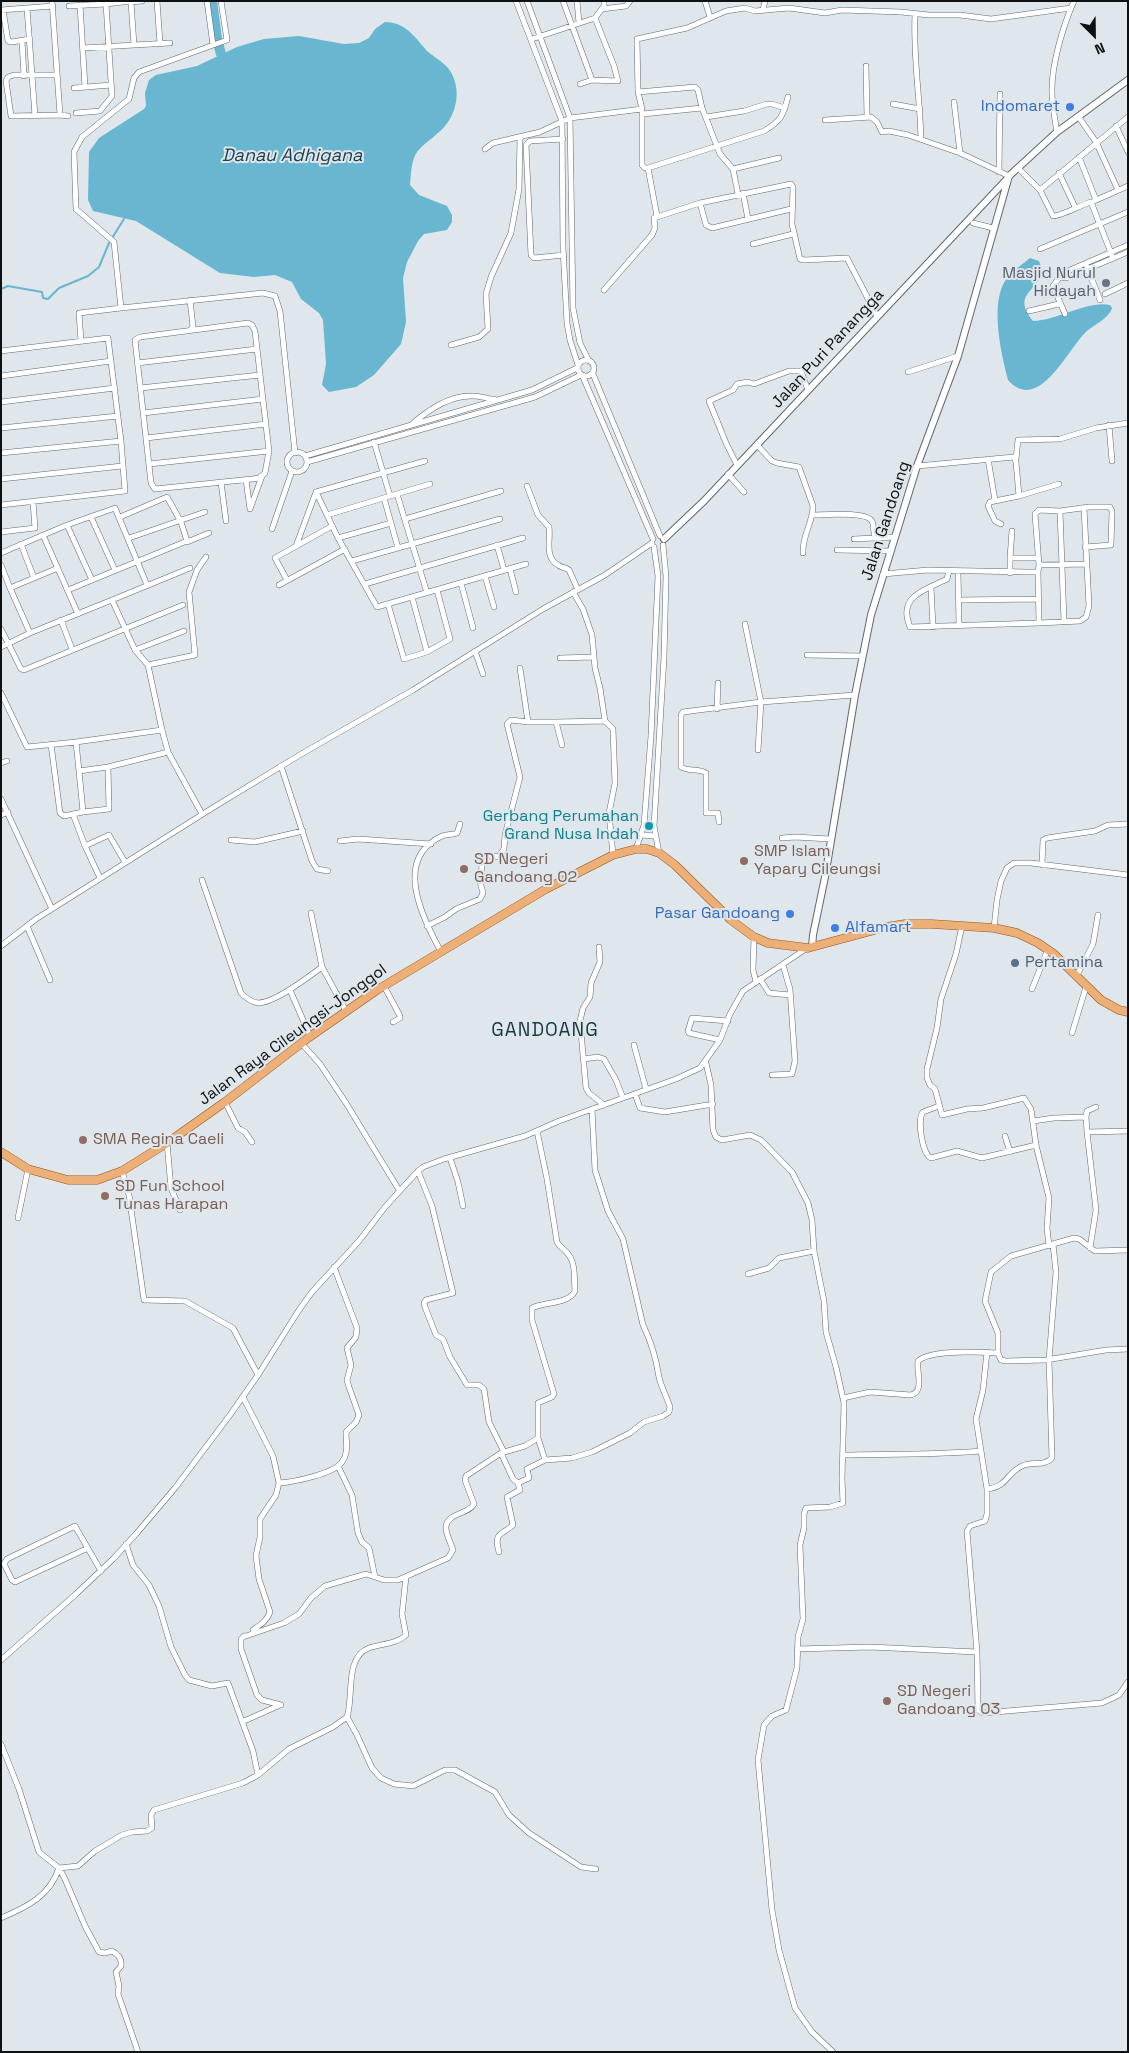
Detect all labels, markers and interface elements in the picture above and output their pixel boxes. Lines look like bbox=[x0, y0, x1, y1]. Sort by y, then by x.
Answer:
north arrow bbox=[1069, 10, 1119, 60]
text: N bbox=[1092, 39, 1108, 59]
place label: Indomaret bbox=[981, 97, 1060, 117]
marker: Indomaret bbox=[1064, 101, 1076, 113]
water label: Danau Adhigana bbox=[222, 145, 362, 167]
place label: Masjid Nurul Hidayah bbox=[1002, 264, 1096, 302]
marker: Masjid Nurul Hidayah bbox=[1100, 277, 1112, 289]
street label: Jalan Puri Panangga bbox=[768, 285, 888, 413]
street label: Jalan Gandoang bbox=[858, 459, 914, 583]
place label: Gerbang Perumahan Grand Nusa Indah bbox=[483, 807, 639, 845]
marker: Gerbang Perumahan Grand Nusa Indah bbox=[643, 820, 655, 832]
place label: SMP Islam Yapary Cileungsi bbox=[754, 842, 881, 880]
place label: SD Negeri Gandoang 02 bbox=[474, 850, 577, 888]
marker: SMP Islam Yapary Cileungsi bbox=[738, 855, 750, 867]
marker: SD Negeri Gandoang 02 bbox=[458, 863, 470, 875]
place label: Pasar Gandoang bbox=[655, 904, 780, 924]
marker: Pasar Gandoang bbox=[784, 908, 796, 920]
place label: Alfamart bbox=[845, 918, 911, 938]
marker: Alfamart bbox=[829, 922, 841, 934]
place label: Pertamina bbox=[1025, 953, 1103, 973]
marker: Pertamina bbox=[1009, 957, 1021, 969]
street label: Jalan Raya Cileungsi-Jonggol bbox=[195, 960, 391, 1110]
district label: GANDOANG bbox=[490, 1020, 600, 1042]
place label: SMA Regina Caeli bbox=[93, 1130, 224, 1150]
marker: SMA Regina Caeli bbox=[77, 1134, 89, 1146]
place label: SD Fun School Tunas Harapan bbox=[115, 1177, 228, 1215]
marker: SD Fun School Tunas Harapan bbox=[99, 1190, 111, 1202]
place label: SD Negeri Gandoang 03 bbox=[897, 1682, 1000, 1720]
marker: SD Negeri Gandoang 03 bbox=[881, 1695, 893, 1707]

